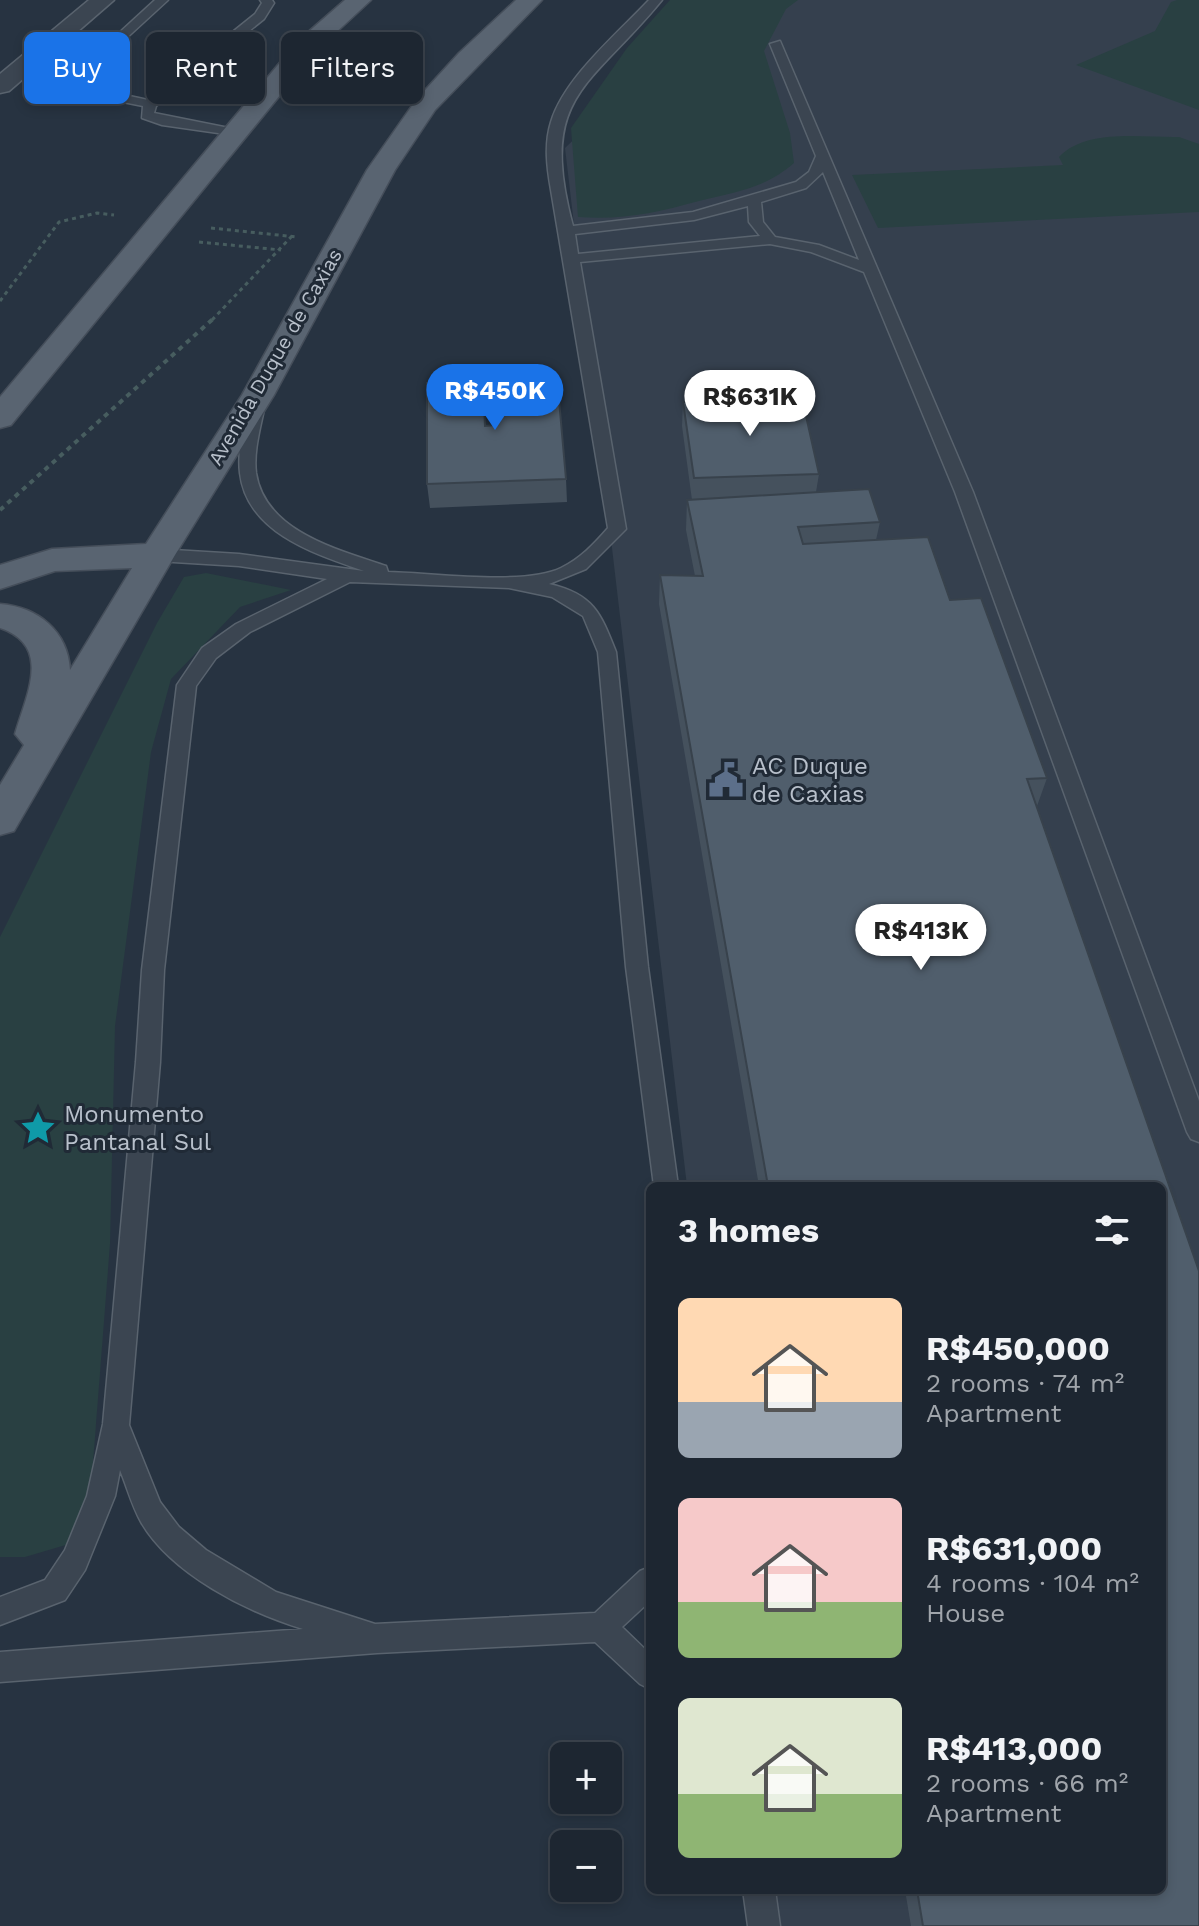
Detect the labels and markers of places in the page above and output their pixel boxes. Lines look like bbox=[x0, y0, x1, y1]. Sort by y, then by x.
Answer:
pin: R$450K bbox=[430, 364, 560, 432]
pin: R$631K bbox=[685, 370, 815, 438]
place label: AC Duque de Caxias bbox=[752, 752, 868, 808]
public building icon: AC Duque de Caxias bbox=[707, 761, 745, 799]
pin: R$413K bbox=[856, 904, 986, 972]
place label: Monumento Pantanal Sul bbox=[64, 1100, 212, 1156]
place icon: Monumento Pantanal Sul bbox=[19, 1109, 57, 1147]

